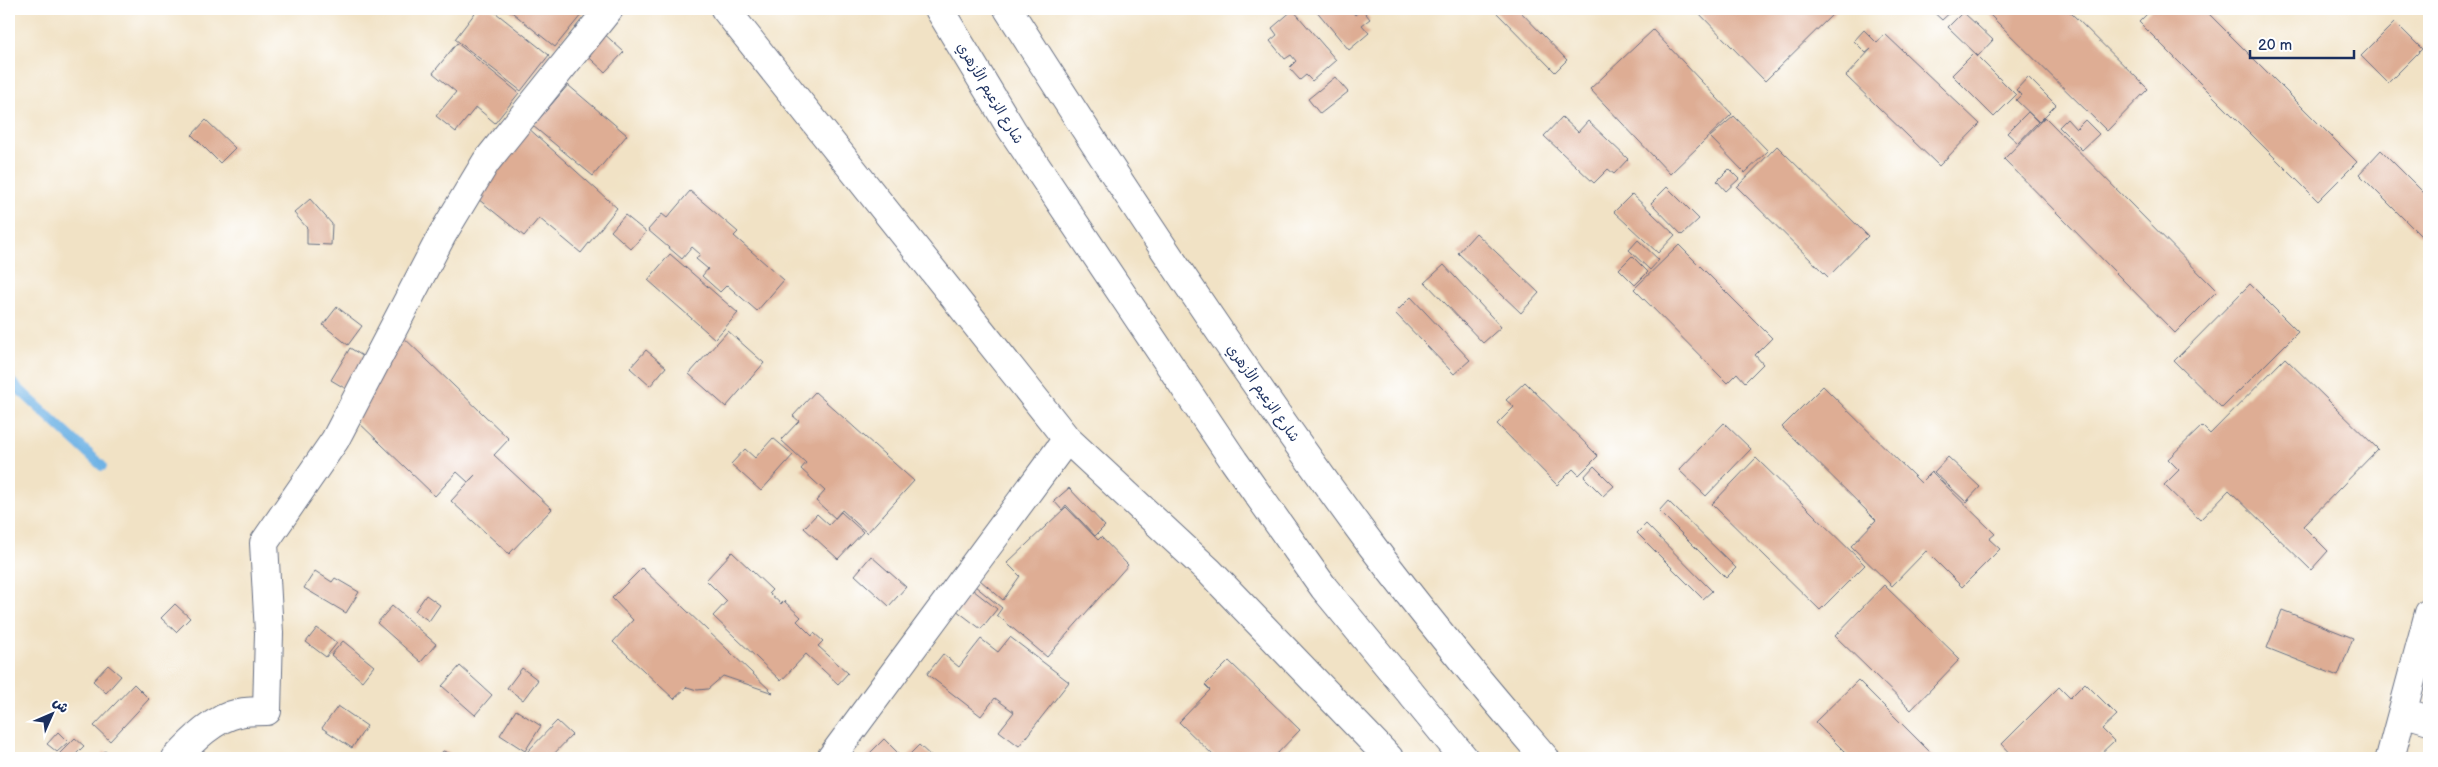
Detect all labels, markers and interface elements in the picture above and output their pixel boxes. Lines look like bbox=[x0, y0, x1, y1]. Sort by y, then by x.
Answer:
scale bar bbox=[2250, 28, 2354, 60]
text: 20 m bbox=[2258, 36, 2292, 55]
street label: شارع الزعيم الأزهري bbox=[951, 39, 1028, 148]
street label: شارع الزعيم الأزهري bbox=[1221, 340, 1304, 446]
north arrow bbox=[28, 690, 78, 740]
text: ش bbox=[49, 694, 72, 717]

